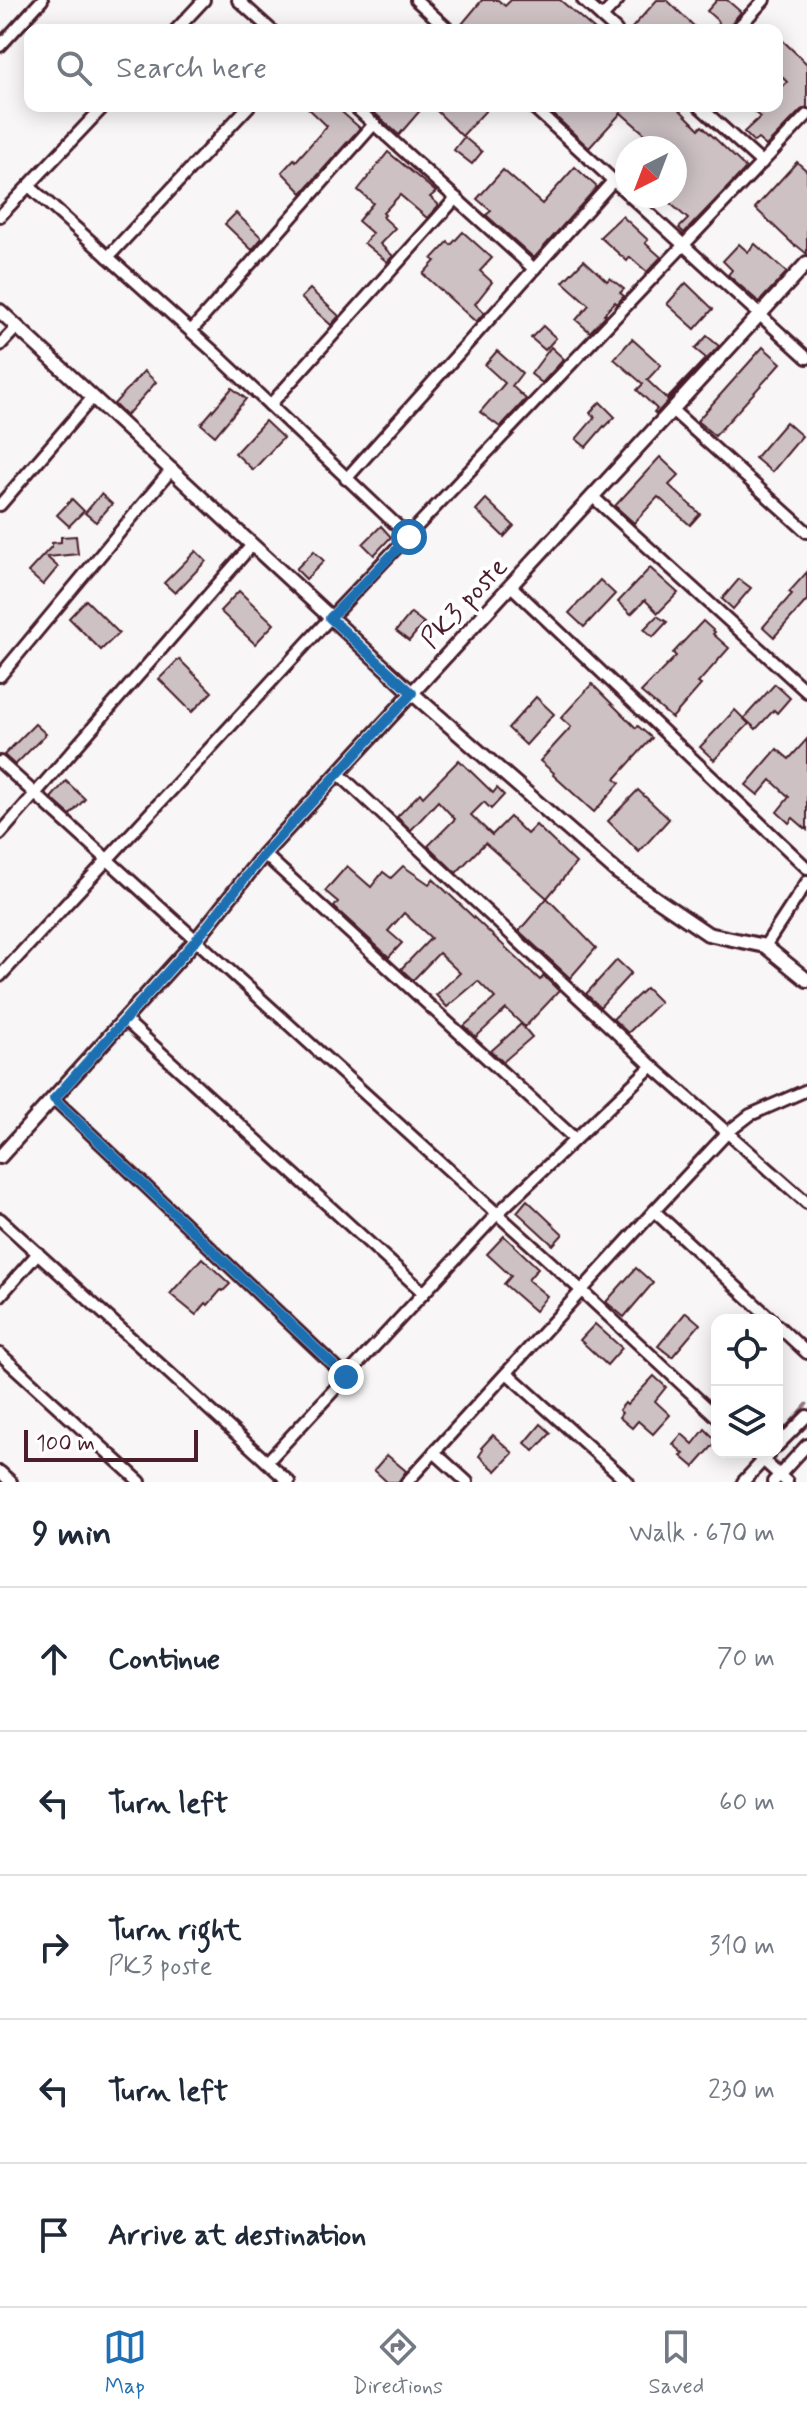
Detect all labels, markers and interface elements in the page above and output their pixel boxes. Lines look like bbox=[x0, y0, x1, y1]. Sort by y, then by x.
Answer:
search box bbox=[24, 24, 783, 112]
icon: search bbox=[52, 46, 96, 90]
text: Search here bbox=[116, 49, 267, 88]
north arrow bbox=[615, 136, 687, 208]
route start bbox=[391, 519, 427, 555]
street label: PK3 poste bbox=[413, 550, 517, 657]
map controls bbox=[711, 1314, 783, 1458]
button: locate bbox=[711, 1314, 783, 1386]
route end bbox=[328, 1359, 364, 1395]
button: layers bbox=[711, 1386, 783, 1458]
scale bar bbox=[24, 1426, 198, 1462]
text: 100 m bbox=[36, 1430, 95, 1458]
text: 9 min bbox=[32, 1512, 112, 1557]
text: Walk · 670 m bbox=[629, 1517, 775, 1551]
icon: ahead bbox=[32, 1637, 76, 1681]
text: Continue bbox=[108, 1640, 220, 1679]
text: 70 m bbox=[717, 1642, 775, 1676]
icon: left bbox=[32, 1781, 76, 1825]
text: Turn left bbox=[108, 1784, 228, 1823]
text: 60 m bbox=[719, 1786, 775, 1820]
text: Turn right bbox=[108, 1911, 241, 1950]
icon: right bbox=[32, 1925, 76, 1969]
text: 310 m bbox=[709, 1930, 775, 1964]
text: PK3 poste bbox=[108, 1950, 212, 1984]
icon: left bbox=[32, 2069, 76, 2113]
text: Turn left bbox=[108, 2072, 228, 2111]
text: 230 m bbox=[708, 2074, 775, 2108]
icon: arrive bbox=[32, 2213, 76, 2257]
text: Arrive at destination bbox=[108, 2216, 366, 2255]
tab: Map bbox=[103, 2325, 147, 2401]
tab: Directions bbox=[352, 2325, 443, 2401]
tab: Saved bbox=[649, 2325, 704, 2401]

